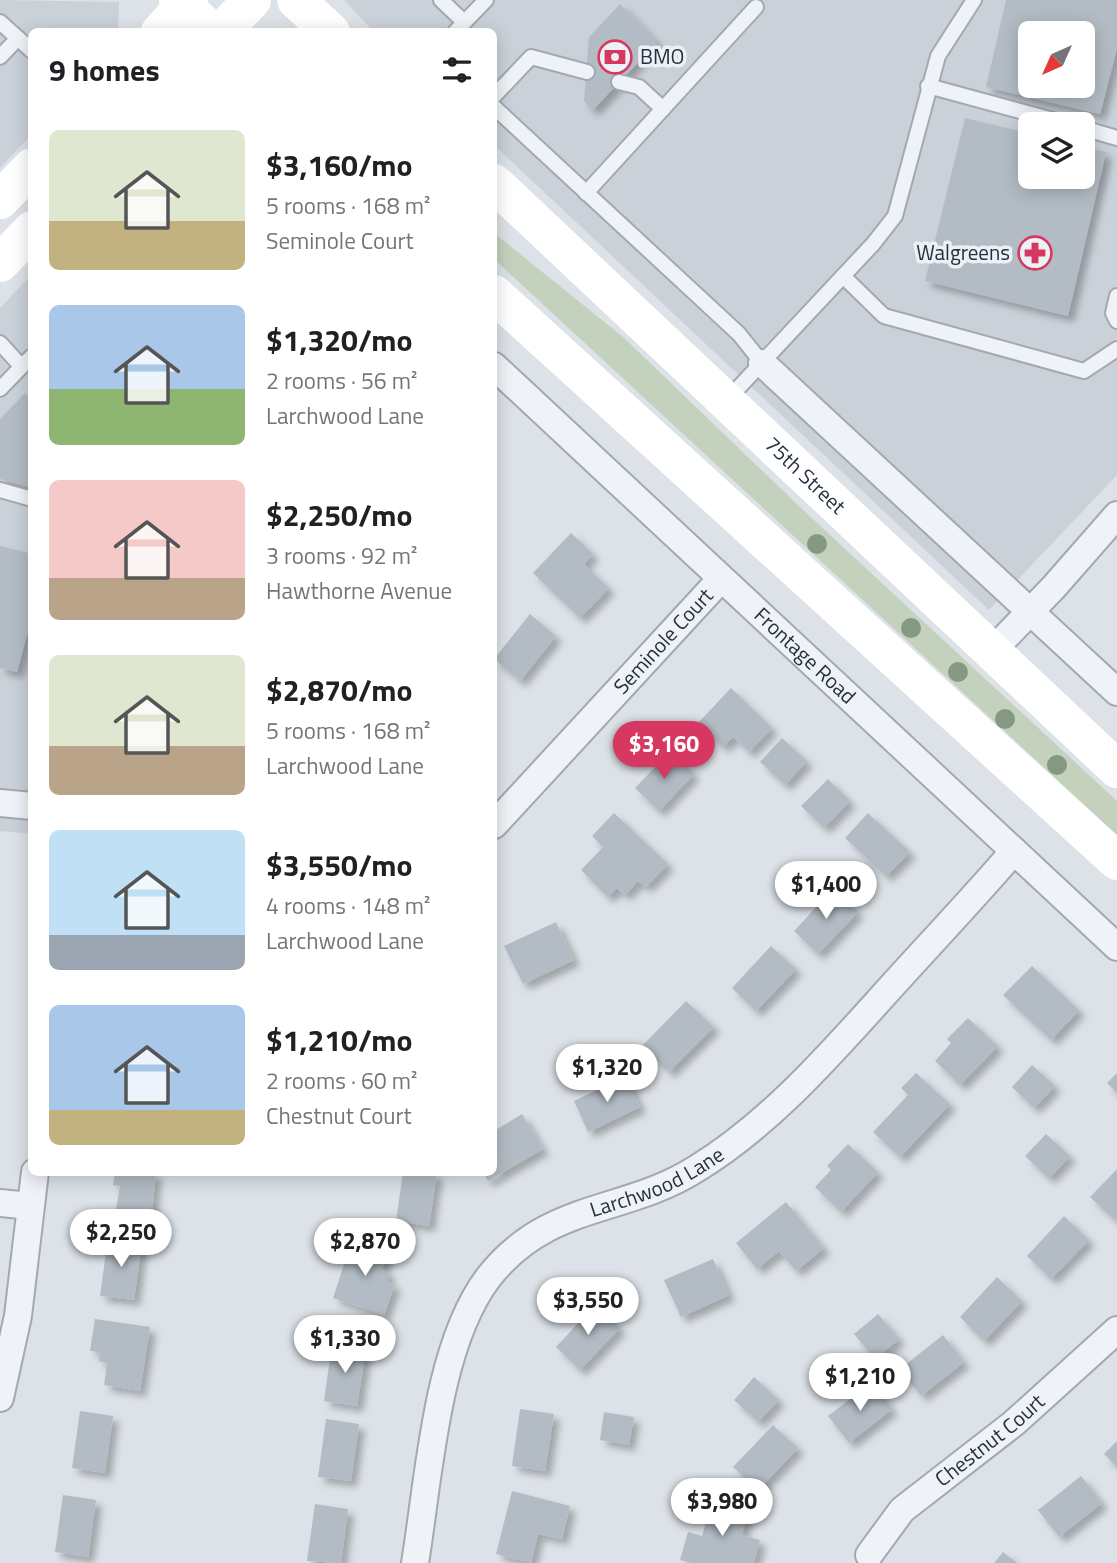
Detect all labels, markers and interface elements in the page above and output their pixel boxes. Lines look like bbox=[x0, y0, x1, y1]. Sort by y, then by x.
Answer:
north arrow bbox=[1018, 21, 1096, 98]
map controls bbox=[1018, 21, 1095, 189]
bank icon: BMO bbox=[596, 38, 634, 76]
place label: BMO bbox=[640, 40, 684, 72]
text: 9 homes bbox=[49, 47, 160, 93]
icon: filters bbox=[438, 51, 476, 89]
button: layers bbox=[1018, 112, 1095, 189]
text: $3,160/mo bbox=[266, 142, 412, 188]
icon: home bbox=[105, 158, 189, 242]
text: 5 rooms · 168 m² bbox=[266, 188, 430, 223]
text: Seminole Court bbox=[266, 223, 414, 258]
pharmacy icon: Walgreens bbox=[1016, 234, 1054, 272]
place label: Walgreens bbox=[916, 236, 1010, 268]
text: $1,320/mo bbox=[266, 317, 412, 363]
icon: home bbox=[105, 333, 189, 417]
text: 2 rooms · 56 m² bbox=[266, 363, 417, 398]
text: Larchwood Lane bbox=[266, 398, 424, 433]
street label: 75th Street bbox=[758, 429, 854, 522]
text: $2,250/mo bbox=[266, 492, 412, 538]
icon: home bbox=[105, 508, 189, 592]
text: 3 rooms · 92 m² bbox=[266, 538, 417, 573]
text: Hawthorne Avenue bbox=[266, 573, 452, 608]
street label: Seminole Court bbox=[605, 580, 721, 701]
street label: Frontage Road bbox=[747, 599, 864, 711]
text: $2,870/mo bbox=[266, 667, 412, 713]
icon: home bbox=[105, 683, 189, 767]
text: 5 rooms · 168 m² bbox=[266, 713, 430, 748]
pin: $3,160 bbox=[607, 722, 721, 781]
text: $3,160 bbox=[629, 726, 699, 761]
text: Larchwood Lane bbox=[266, 748, 424, 783]
text: $3,550/mo bbox=[266, 842, 412, 888]
icon: home bbox=[105, 858, 189, 942]
pin: $1,400 bbox=[769, 862, 883, 921]
text: $1,400 bbox=[791, 866, 861, 901]
text: 4 rooms · 148 m² bbox=[266, 888, 430, 923]
text: Larchwood Lane bbox=[266, 923, 424, 958]
text: $1,210/mo bbox=[266, 1017, 412, 1063]
icon: home bbox=[105, 1033, 189, 1117]
pin: $1,320 bbox=[550, 1044, 664, 1104]
text: $1,320 bbox=[572, 1049, 642, 1084]
text: 2 rooms · 60 m² bbox=[266, 1063, 417, 1098]
text: Chestnut Court bbox=[266, 1098, 412, 1133]
street label: Larchwood Lane bbox=[586, 1138, 730, 1225]
pin: $2,250 bbox=[64, 1210, 178, 1269]
text: $2,250 bbox=[86, 1214, 156, 1249]
pin: $2,870 bbox=[308, 1218, 422, 1278]
text: $2,870 bbox=[330, 1223, 400, 1258]
pin: $3,550 bbox=[531, 1278, 645, 1337]
text: $3,550 bbox=[553, 1282, 623, 1317]
pin: $1,330 bbox=[288, 1316, 402, 1375]
text: $1,330 bbox=[310, 1320, 380, 1355]
pin: $1,210 bbox=[803, 1354, 917, 1413]
text: $1,210 bbox=[825, 1358, 895, 1393]
street label: Chestnut Court bbox=[928, 1385, 1052, 1494]
pin: $3,980 bbox=[665, 1478, 779, 1538]
text: $3,980 bbox=[687, 1483, 757, 1518]

